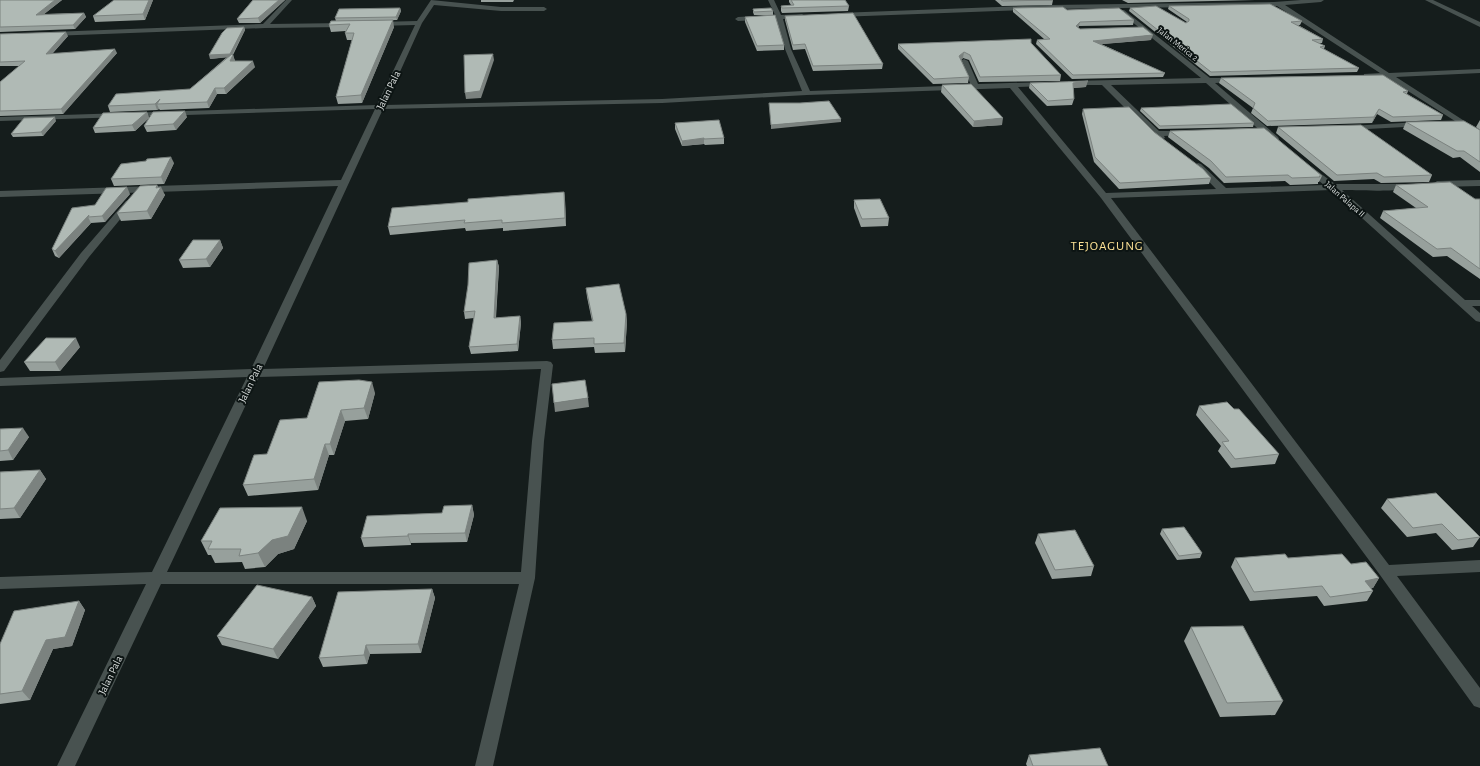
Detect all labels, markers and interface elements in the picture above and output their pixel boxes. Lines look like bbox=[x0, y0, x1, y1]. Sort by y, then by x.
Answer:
street label: Jalan Merica 2 bbox=[1156, 26, 1200, 63]
street label: Jalan Pala bbox=[374, 69, 403, 111]
street label: Jalan Palapa II bbox=[1323, 180, 1366, 219]
district label: TEJOAGUNG bbox=[1070, 240, 1144, 253]
street label: Jalan Pala bbox=[236, 362, 265, 404]
street label: Jalan Pala bbox=[96, 654, 125, 696]

